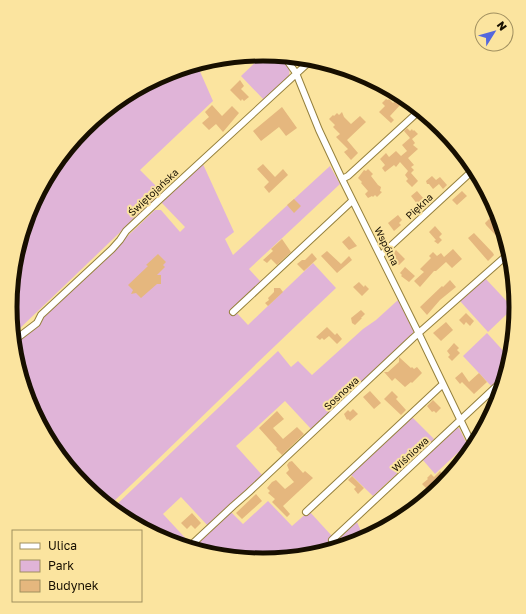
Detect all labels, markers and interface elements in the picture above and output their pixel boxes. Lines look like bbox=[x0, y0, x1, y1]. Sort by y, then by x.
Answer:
north arrow bbox=[474, 12, 514, 52]
text: N bbox=[495, 18, 510, 33]
street label: Świętojańska bbox=[125, 165, 180, 218]
street label: Piękna bbox=[403, 191, 435, 221]
street label: Wspólna bbox=[372, 225, 402, 267]
street label: Sosnowa bbox=[321, 374, 361, 412]
street label: Wiśniowa bbox=[389, 434, 431, 474]
legend bbox=[12, 530, 142, 602]
text: Ulica bbox=[48, 538, 77, 553]
text: Park bbox=[48, 558, 74, 573]
text: Budynek bbox=[48, 578, 99, 593]

